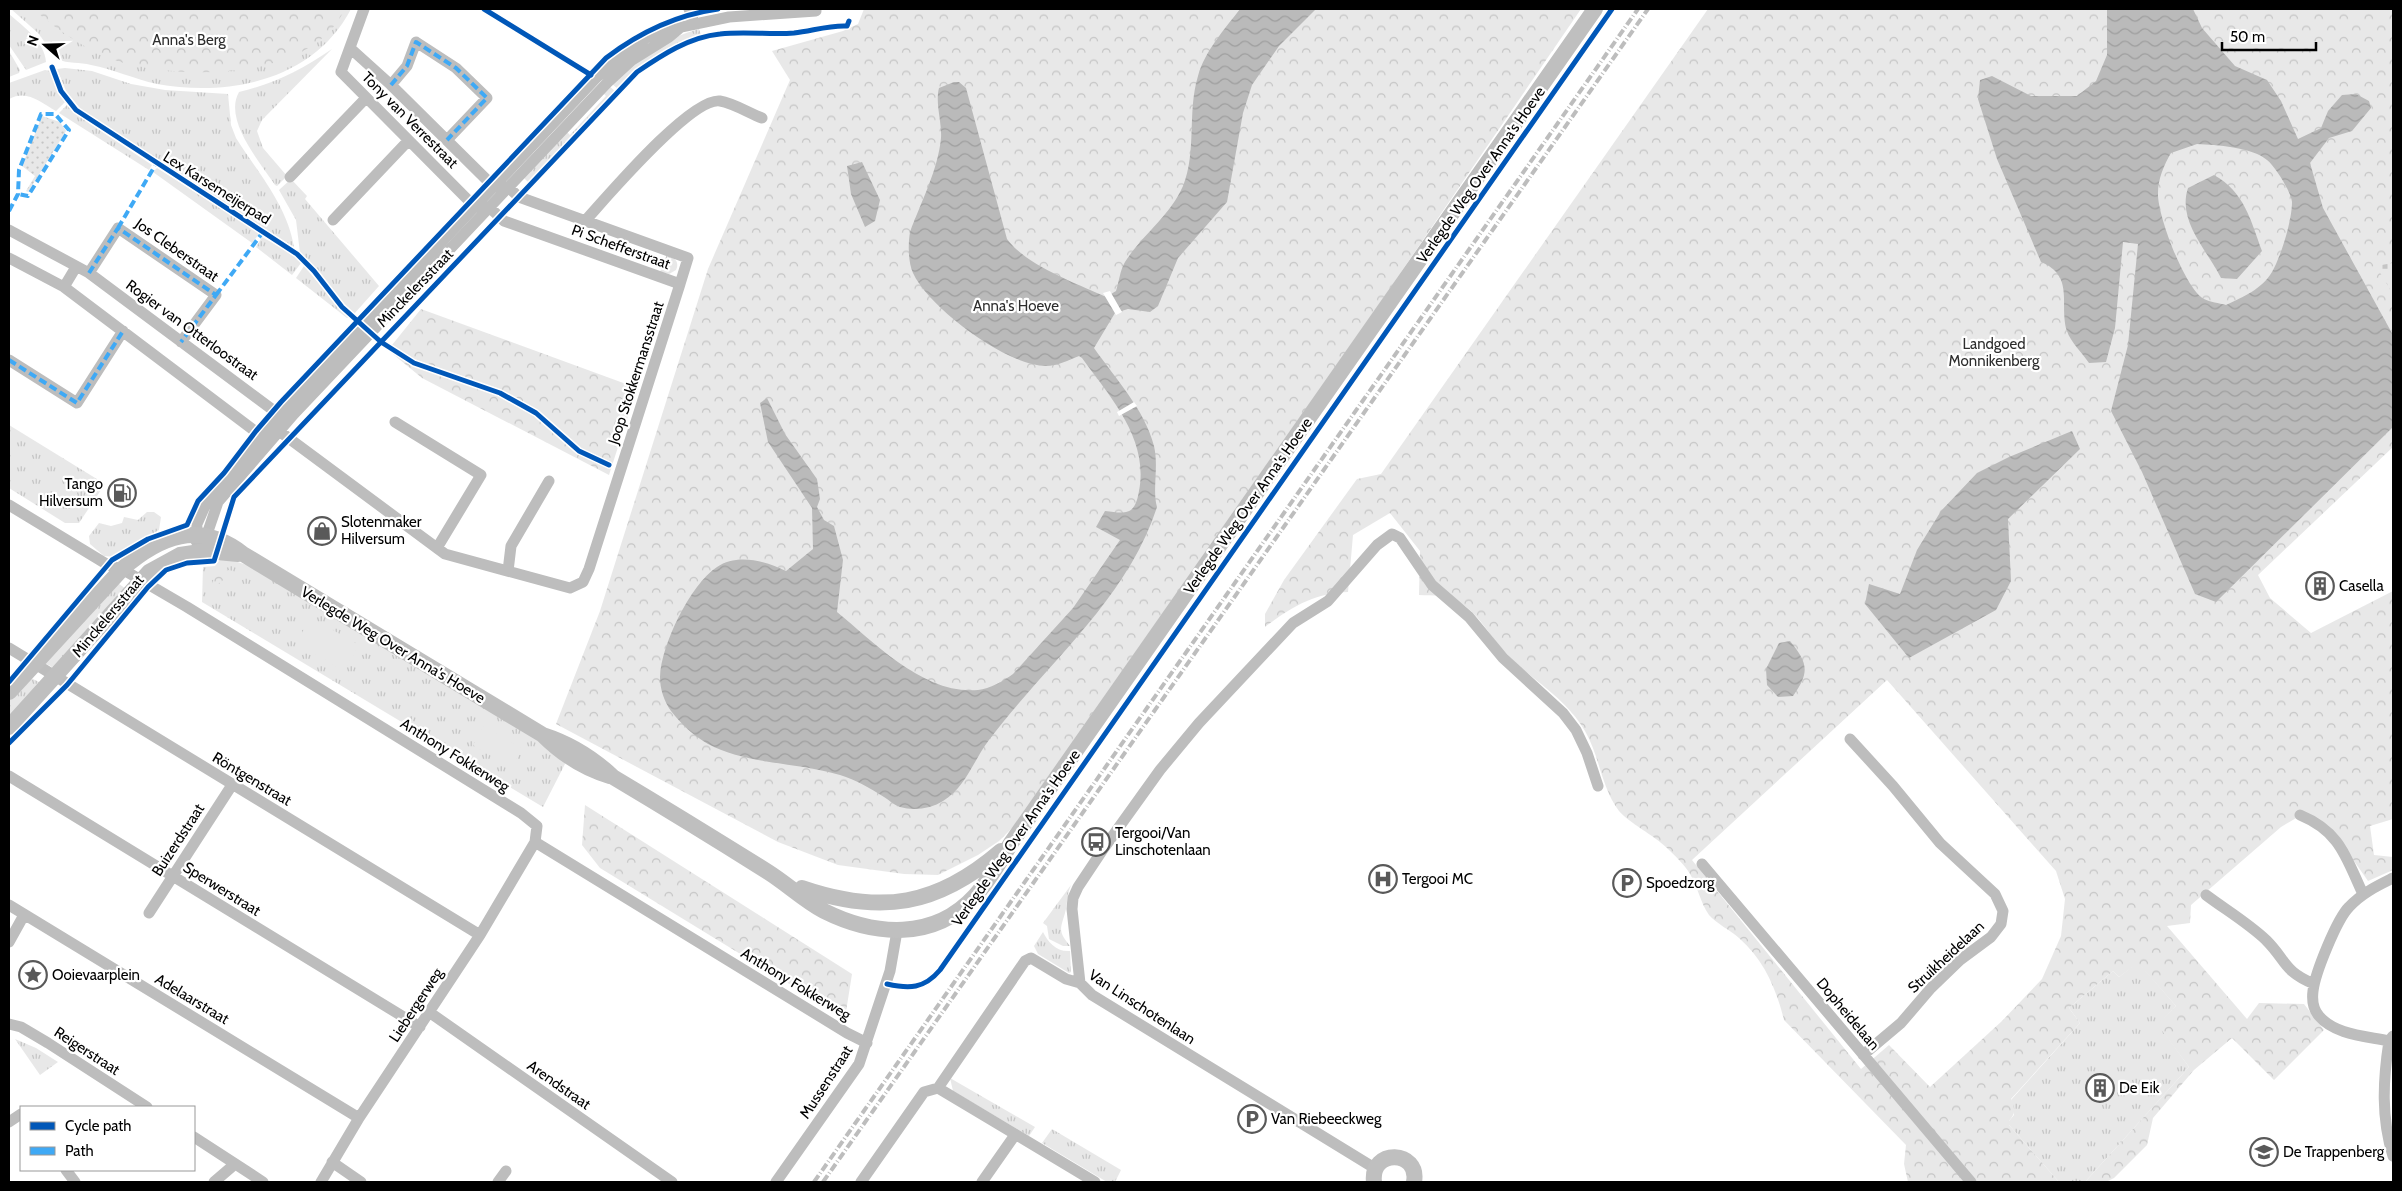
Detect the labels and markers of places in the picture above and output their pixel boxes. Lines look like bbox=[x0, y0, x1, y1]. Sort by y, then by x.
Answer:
place label: Tango Hilversum bbox=[39, 475, 103, 510]
fuel station icon: Tango Hilversum bbox=[107, 478, 137, 508]
place label: Slotenmaker Hilversum bbox=[341, 513, 422, 548]
shop icon: Slotenmaker Hilversum bbox=[307, 516, 337, 546]
building icon: Casella bbox=[2305, 571, 2335, 601]
place label: Casella bbox=[2339, 577, 2384, 595]
place label: Tergooi/Van Linschotenlaan bbox=[1115, 824, 1211, 859]
bus stop icon: Tergooi/Van Linschotenlaan bbox=[1081, 827, 1111, 857]
hospital icon: Tergooi MC bbox=[1368, 864, 1398, 894]
parking icon: Spoedzorg bbox=[1612, 868, 1642, 898]
place label: Tergooi MC bbox=[1402, 870, 1473, 888]
place label: Spoedzorg bbox=[1646, 874, 1715, 892]
place icon: Ooievaarplein bbox=[18, 960, 48, 990]
place label: Ooievaarplein bbox=[52, 966, 140, 984]
building icon: De Eik bbox=[2085, 1073, 2115, 1103]
place label: De Eik bbox=[2119, 1079, 2160, 1097]
parking icon: Van Riebeeckweg bbox=[1237, 1104, 1267, 1134]
place label: Van Riebeeckweg bbox=[1271, 1110, 1382, 1128]
school or university icon: De Trappenberg bbox=[2249, 1137, 2279, 1167]
place label: De Trappenberg bbox=[2283, 1143, 2385, 1161]

